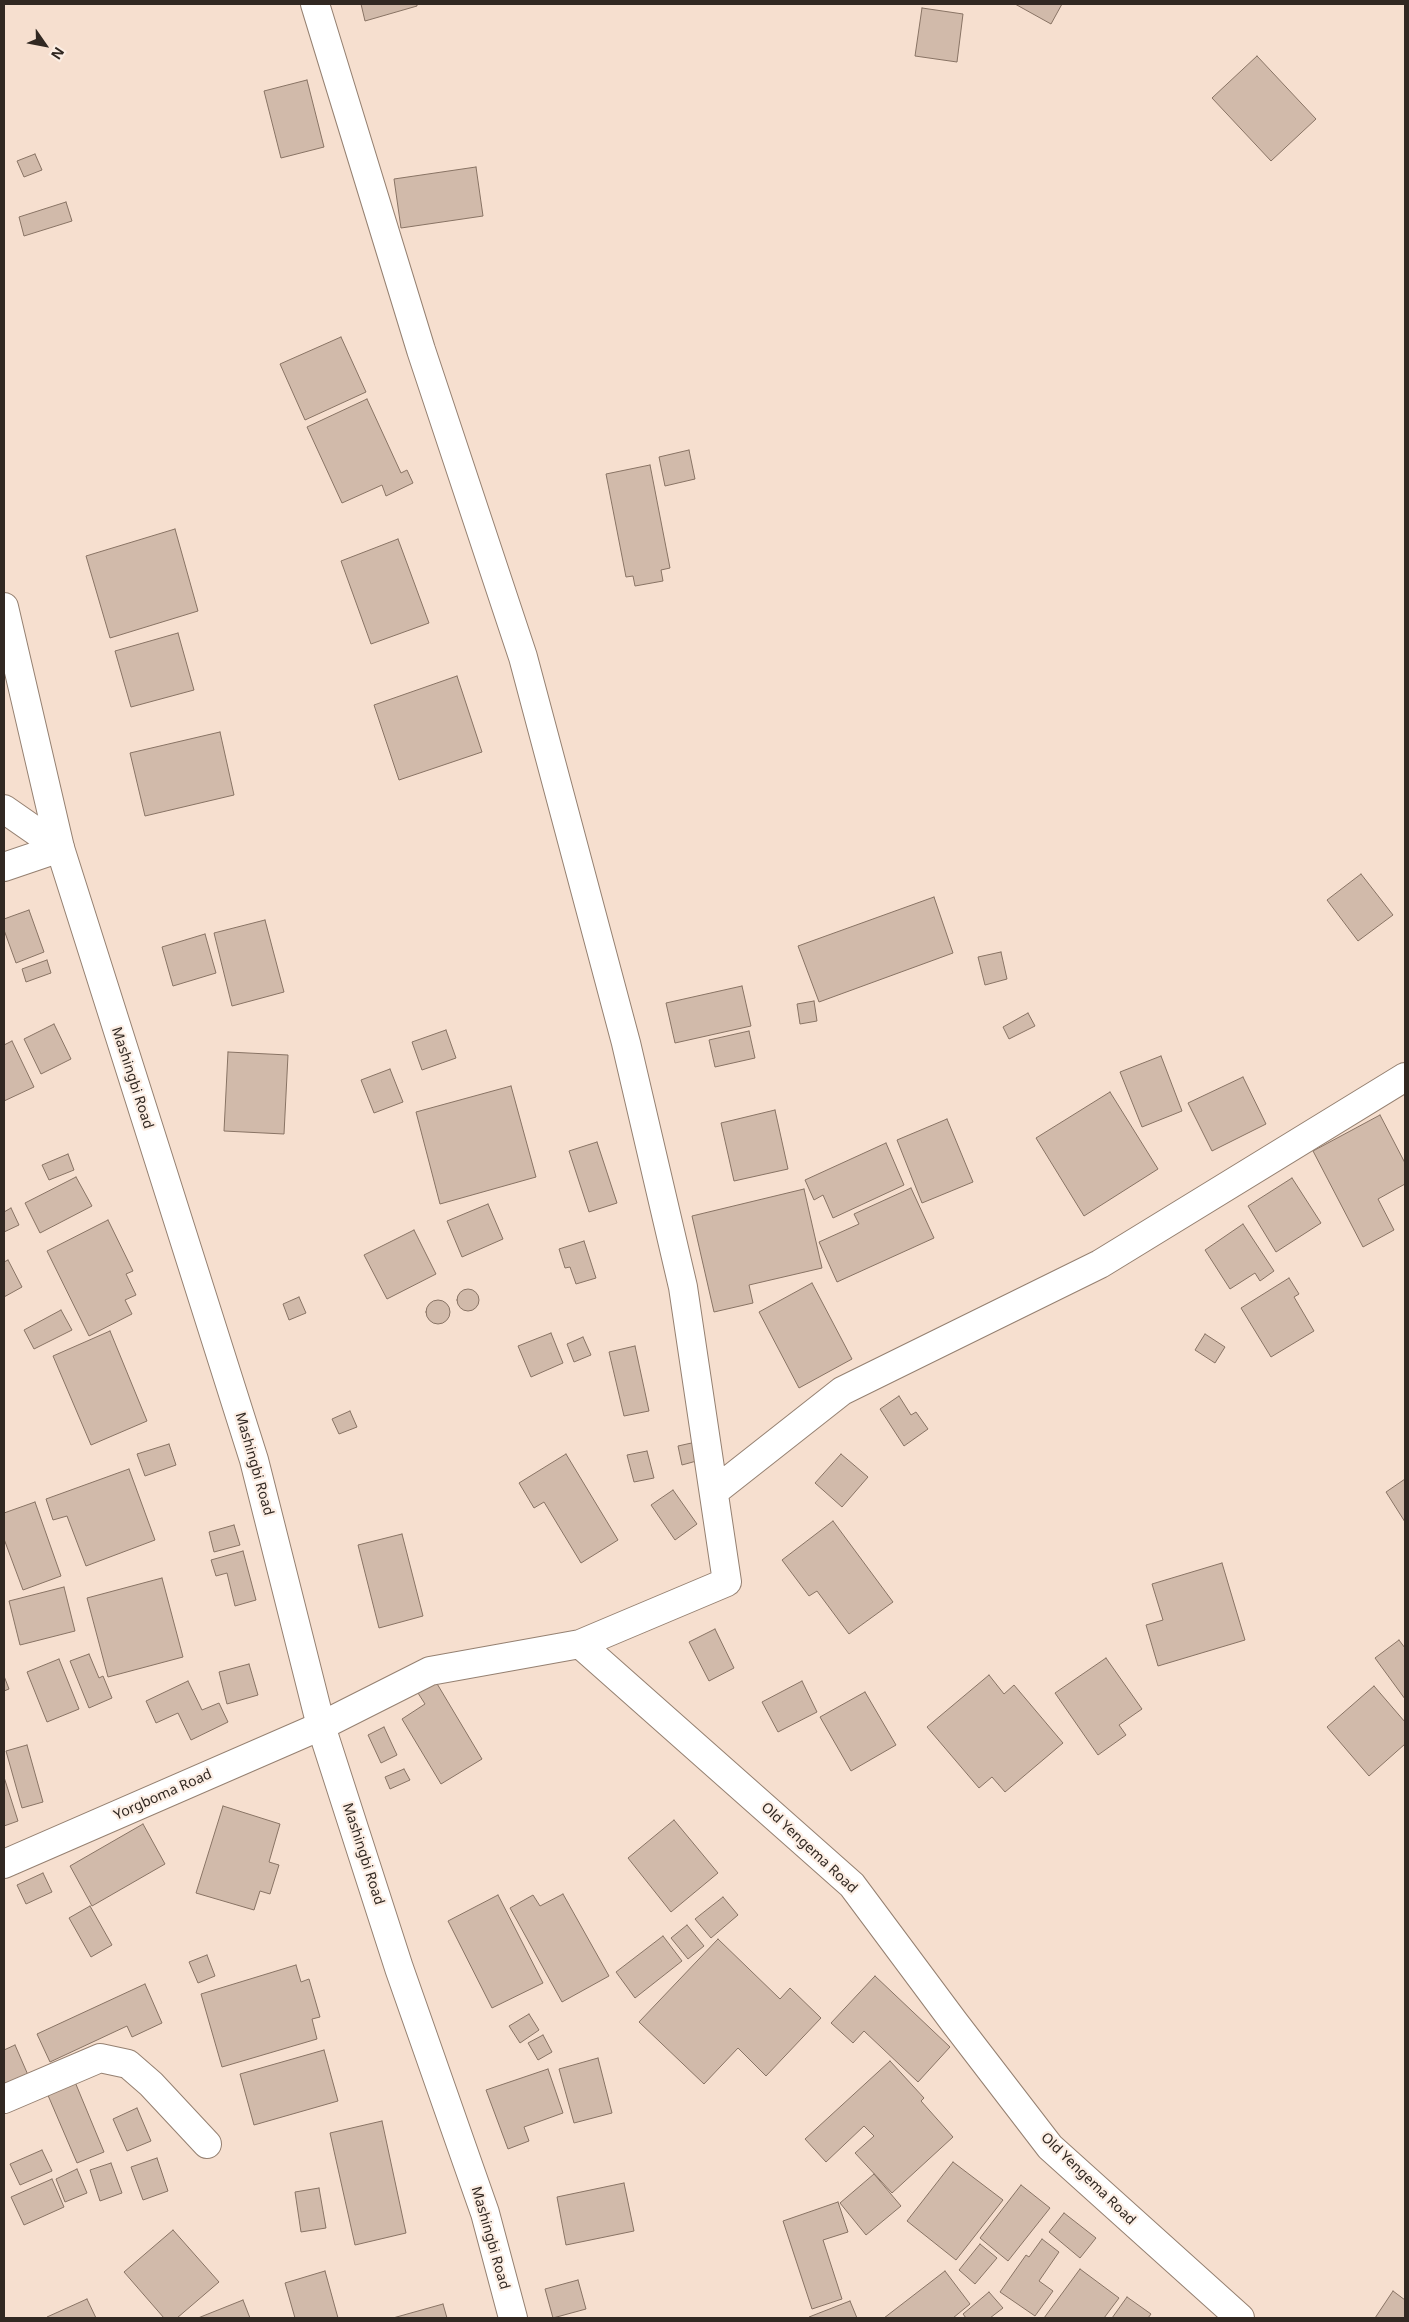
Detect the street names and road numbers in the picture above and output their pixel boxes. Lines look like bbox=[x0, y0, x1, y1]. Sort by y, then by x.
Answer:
street label: Mashingbi Road bbox=[108, 1025, 156, 1131]
street label: Mashingbi Road bbox=[231, 1411, 277, 1517]
street label: Yorgboma Road bbox=[112, 1766, 214, 1824]
street label: Old Yengema Road bbox=[757, 1799, 861, 1897]
street label: Mashingbi Road bbox=[339, 1801, 387, 1907]
street label: Old Yengema Road bbox=[1037, 2129, 1139, 2229]
street label: Mashingbi Road bbox=[467, 2185, 513, 2291]

